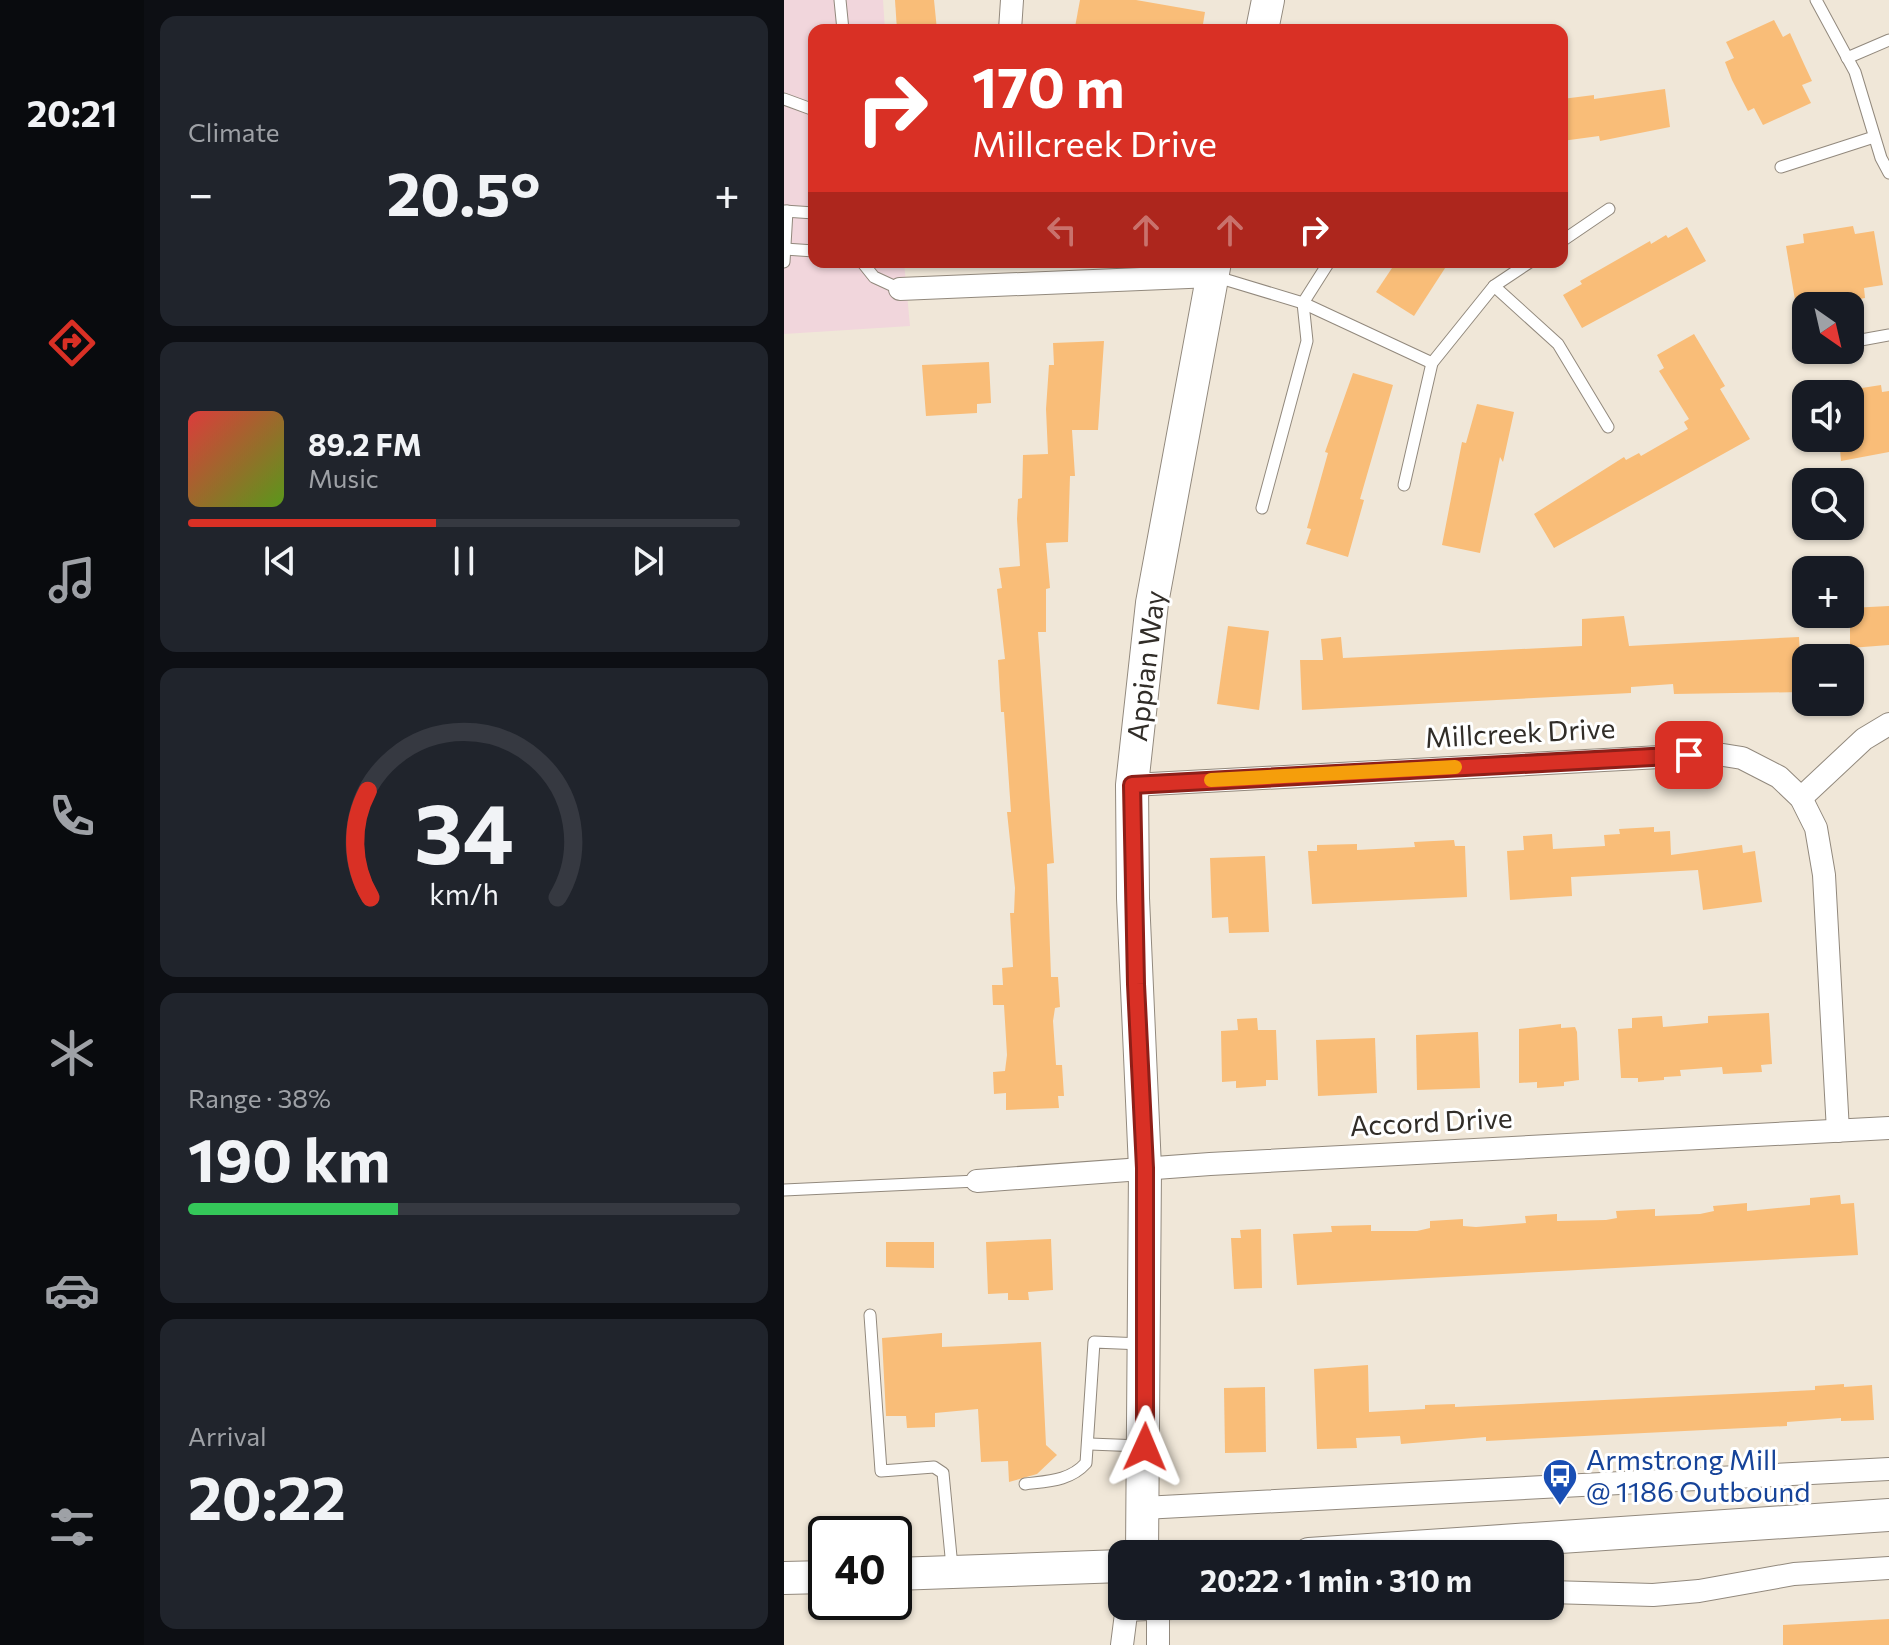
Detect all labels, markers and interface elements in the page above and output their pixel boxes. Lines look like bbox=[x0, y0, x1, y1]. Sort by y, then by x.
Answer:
text: 170 m bbox=[972, 51, 1125, 120]
icon: right bbox=[840, 56, 944, 160]
text: 20:21 bbox=[27, 90, 117, 134]
text: Climate bbox=[188, 116, 280, 147]
text: Millcreek Drive bbox=[972, 120, 1217, 164]
text: 20.5° bbox=[387, 155, 541, 228]
text: − bbox=[188, 165, 213, 219]
text: + bbox=[714, 165, 740, 219]
icon: left bbox=[1040, 208, 1084, 252]
icon: ahead bbox=[1124, 208, 1168, 252]
icon: ahead bbox=[1208, 208, 1252, 252]
icon: right bbox=[1292, 208, 1336, 252]
north arrow bbox=[1792, 292, 1864, 364]
map controls bbox=[1792, 292, 1864, 716]
icon: directions bbox=[44, 315, 100, 371]
button: sound bbox=[1792, 380, 1864, 452]
text: 89.2 FM bbox=[308, 425, 422, 462]
text: Music bbox=[308, 462, 379, 493]
button: search bbox=[1792, 468, 1864, 540]
icon: previous bbox=[258, 539, 302, 583]
icon: pause bbox=[442, 539, 486, 583]
icon: next bbox=[626, 539, 670, 583]
icon: music bbox=[44, 552, 100, 608]
button: + bbox=[1792, 556, 1864, 628]
street label: Appian Way bbox=[1119, 589, 1171, 743]
button: − bbox=[1792, 644, 1864, 716]
street label: Millcreek Drive bbox=[1424, 710, 1616, 754]
pin bbox=[1655, 721, 1723, 789]
icon: arrive bbox=[1667, 733, 1711, 777]
text: 34 bbox=[414, 779, 514, 881]
icon: phone bbox=[44, 788, 100, 844]
text: km/h bbox=[429, 877, 499, 912]
icon: climate bbox=[44, 1025, 100, 1081]
text: Range · 38% bbox=[188, 1082, 331, 1113]
street label: Accord Drive bbox=[1349, 1100, 1513, 1142]
text: 190 km bbox=[188, 1121, 390, 1194]
icon: car bbox=[44, 1262, 100, 1318]
position arrow bbox=[1103, 1405, 1187, 1489]
text: Arrival bbox=[188, 1420, 267, 1451]
place label: Armstrong Mill @ 1186 Outbound bbox=[1586, 1442, 1811, 1508]
bus stop icon: Armstrong Mill @ 1186 Outbound bbox=[1541, 1457, 1579, 1507]
text: 20:22 bbox=[188, 1459, 346, 1532]
icon: filters bbox=[44, 1499, 100, 1555]
speed limit sign: 40 bbox=[808, 1516, 912, 1620]
text: 20:22 · 1 min · 310 m bbox=[1200, 1561, 1472, 1598]

